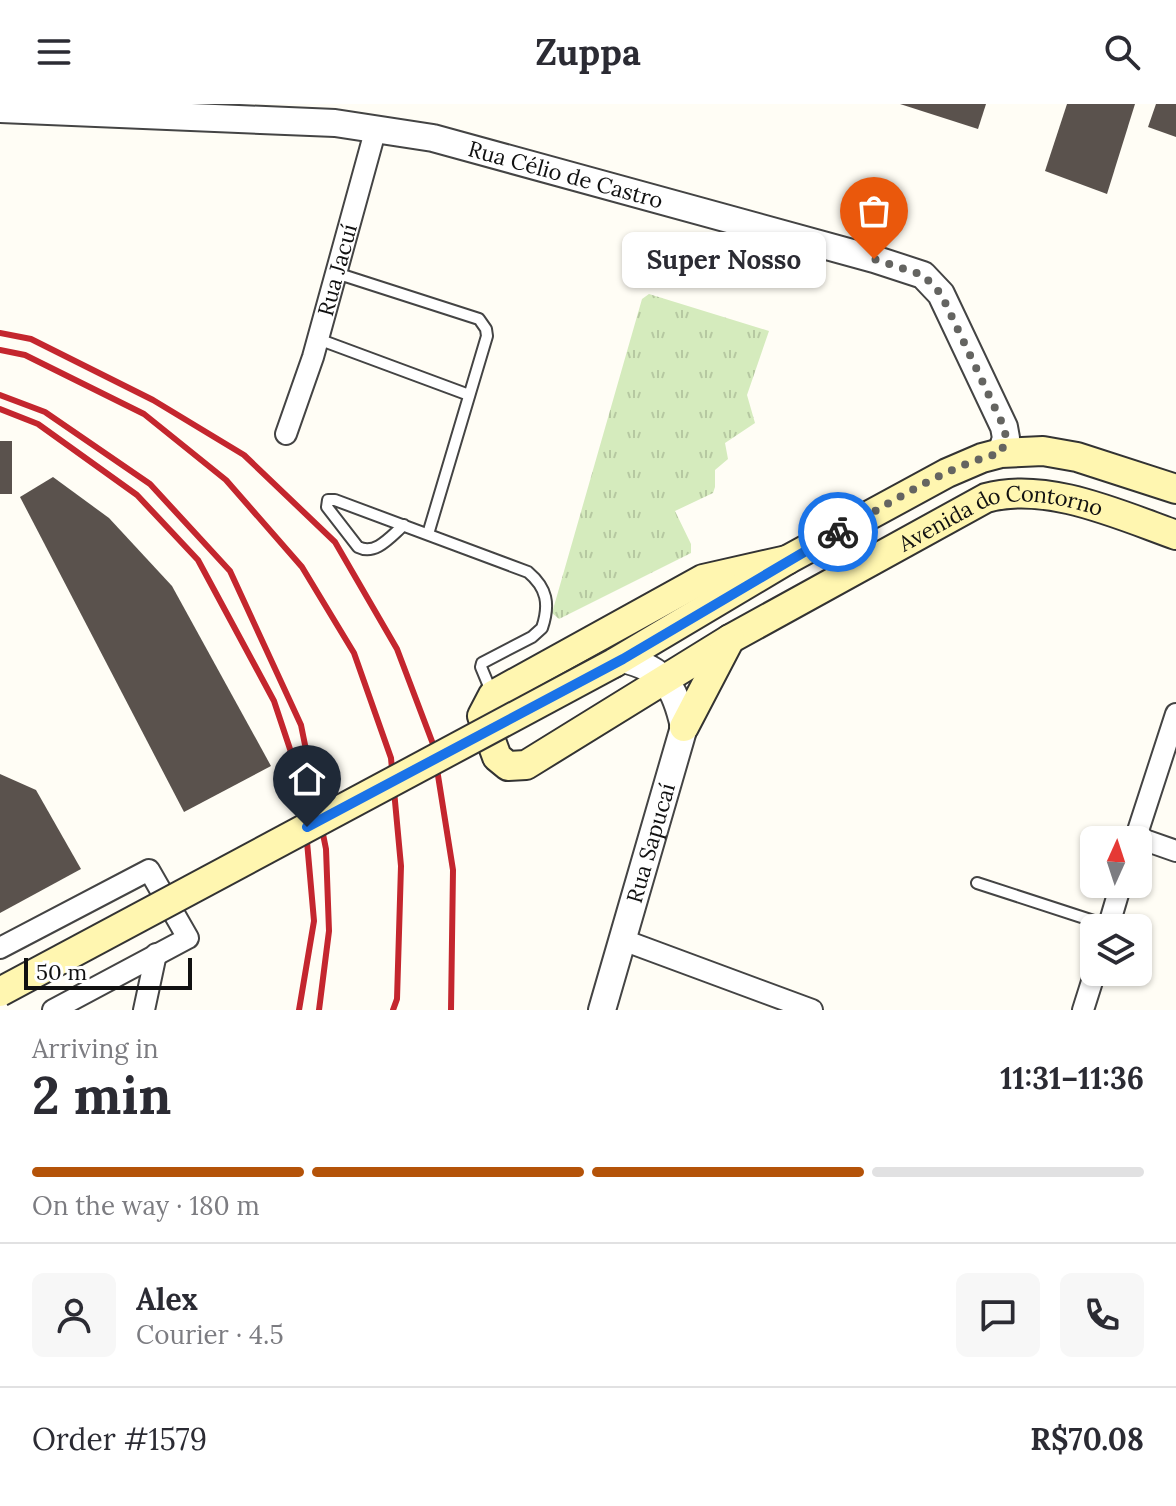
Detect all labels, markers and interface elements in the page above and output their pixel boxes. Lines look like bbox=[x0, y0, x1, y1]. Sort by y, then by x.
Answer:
text: Zuppa bbox=[535, 29, 641, 75]
icon: menu bbox=[32, 30, 76, 74]
icon: search bbox=[1100, 30, 1144, 74]
street label: Rua Célio de Castro bbox=[465, 134, 666, 214]
pin bbox=[840, 177, 908, 259]
icon: bag bbox=[852, 189, 896, 233]
street label: Rua Jacuí bbox=[311, 221, 363, 319]
callout: Super Nosso bbox=[622, 231, 826, 287]
text: Super Nosso bbox=[647, 243, 801, 276]
street label: Avenida do Contorno bbox=[893, 479, 1107, 558]
courier bbox=[798, 492, 878, 572]
icon: bike bbox=[816, 510, 860, 554]
pin bbox=[273, 745, 341, 827]
icon: home bbox=[285, 757, 329, 801]
street label: Rua Sapucaí bbox=[620, 780, 681, 906]
north arrow bbox=[1080, 826, 1152, 898]
map controls bbox=[1080, 826, 1152, 986]
button: layers bbox=[1080, 914, 1152, 986]
scale bar bbox=[24, 954, 192, 990]
text: 50 m bbox=[36, 958, 87, 986]
text: Arriving in bbox=[32, 1032, 159, 1065]
text: 11:31–11:36 bbox=[1000, 1059, 1144, 1097]
text: 2 min bbox=[32, 1062, 171, 1128]
text: On the way · 180 m bbox=[32, 1189, 260, 1222]
button: person bbox=[32, 1273, 116, 1357]
button: chat bbox=[956, 1273, 1040, 1357]
button: phone bbox=[1060, 1273, 1144, 1357]
text: Alex bbox=[136, 1280, 198, 1318]
text: Courier · 4.5 bbox=[136, 1318, 284, 1351]
text: Order #1579 bbox=[32, 1420, 207, 1458]
text: R$70.08 bbox=[1030, 1420, 1144, 1458]

